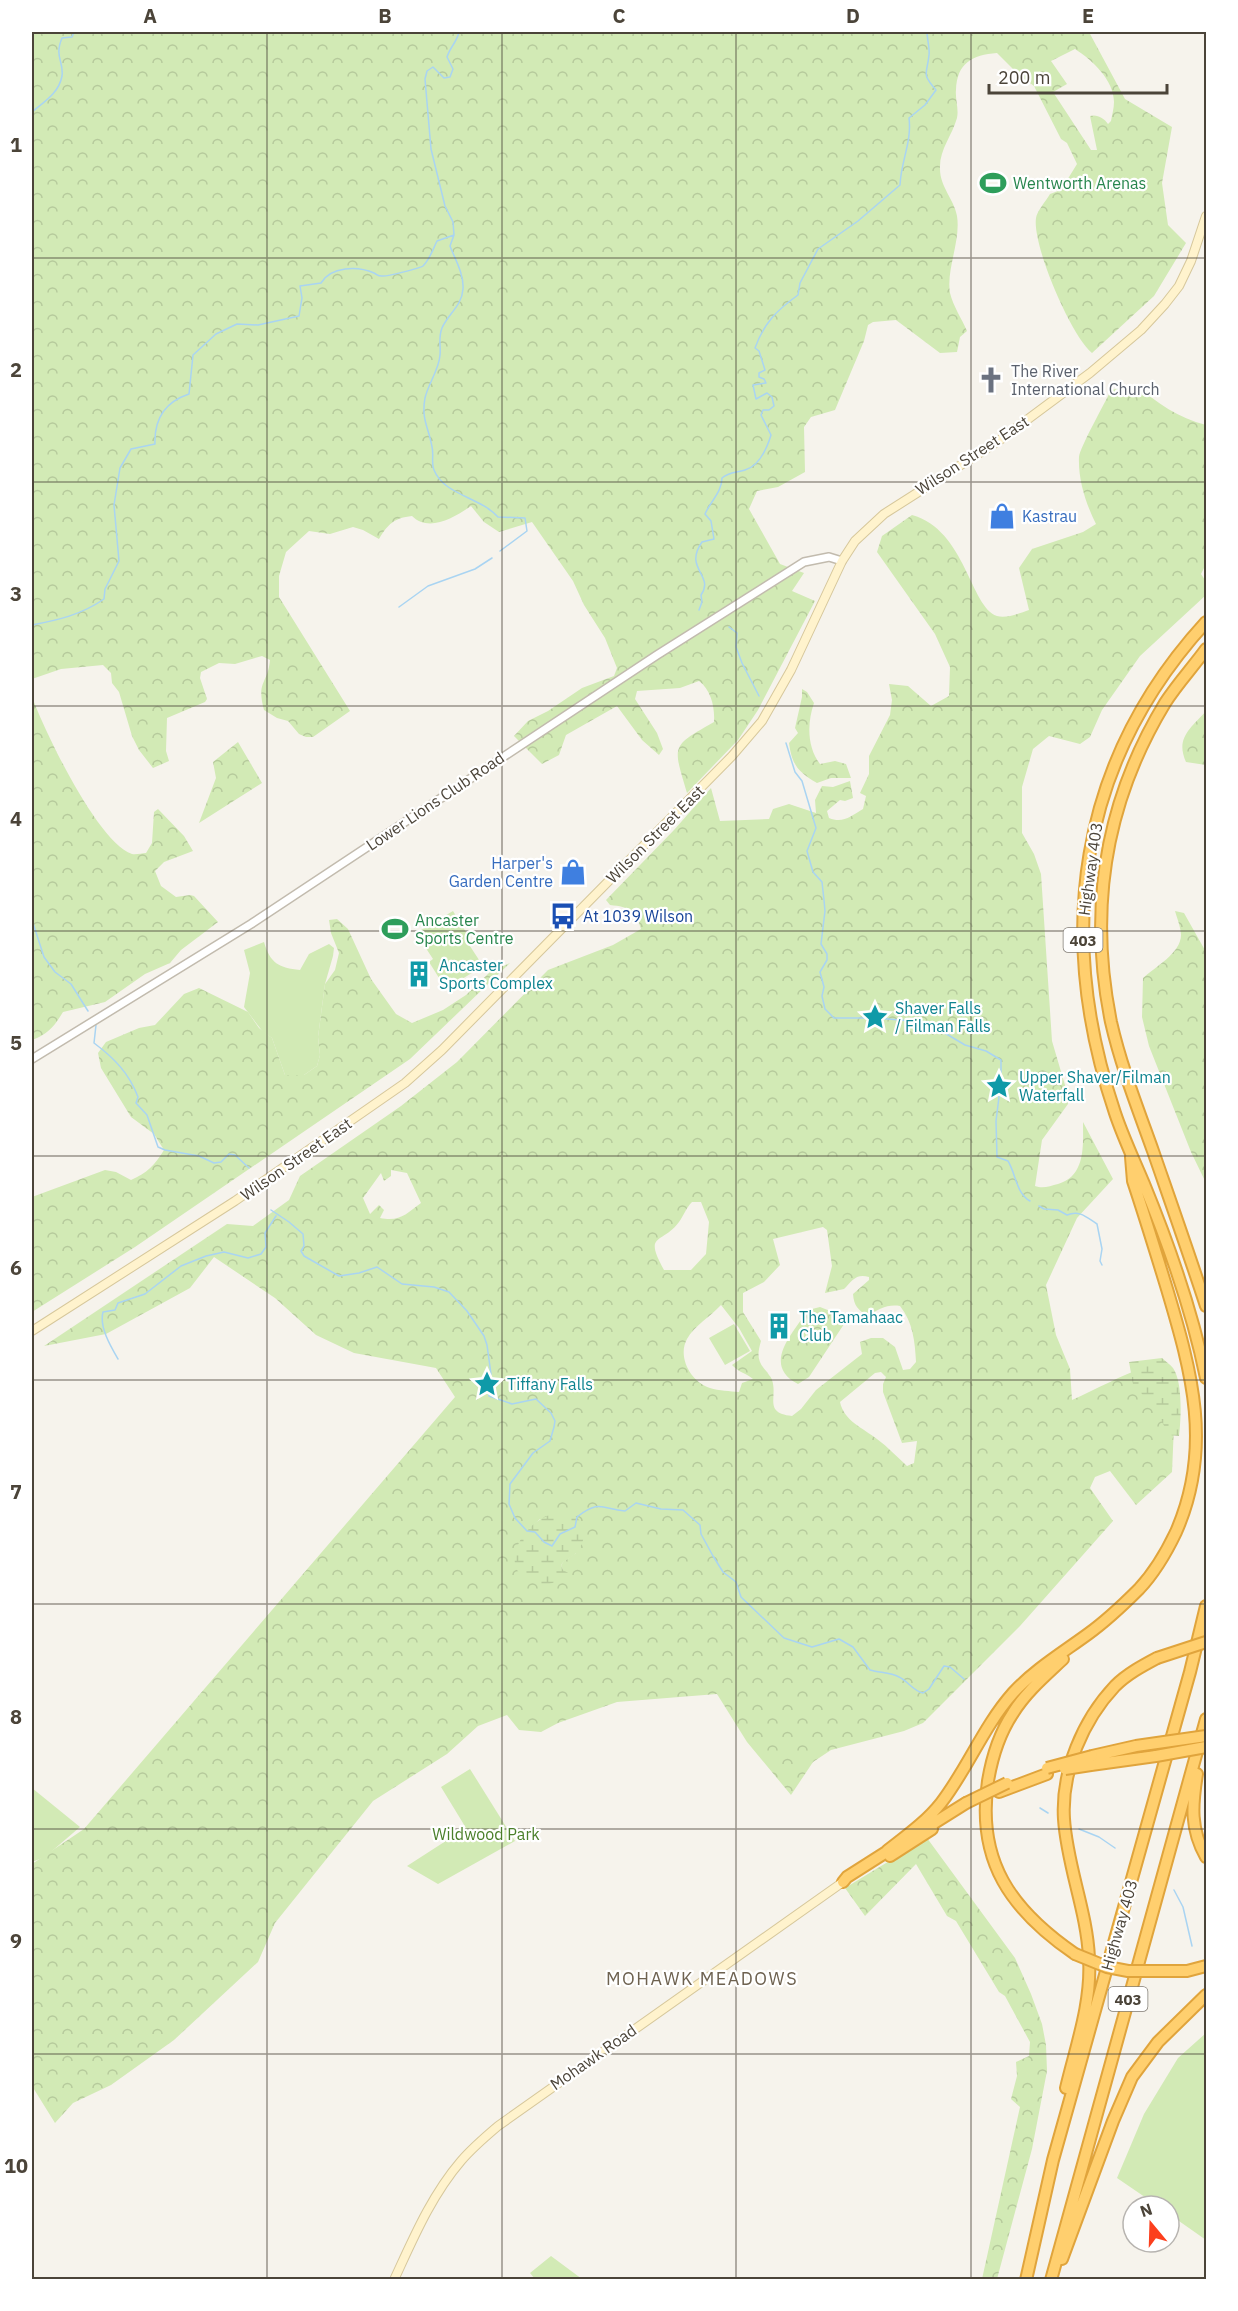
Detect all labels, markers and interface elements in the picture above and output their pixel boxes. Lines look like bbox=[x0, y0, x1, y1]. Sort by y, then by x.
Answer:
text: A bbox=[143, 2, 157, 29]
text: B bbox=[378, 2, 392, 29]
text: C bbox=[612, 2, 626, 29]
text: D bbox=[846, 2, 860, 29]
text: E bbox=[1082, 2, 1094, 29]
scale bar bbox=[989, 57, 1168, 95]
text: 200 m bbox=[998, 66, 1050, 89]
text: 1 bbox=[10, 131, 22, 158]
sports icon: Wentworth Arenas bbox=[978, 168, 1008, 198]
place label: Wentworth Arenas bbox=[1013, 173, 1146, 193]
text: 2 bbox=[10, 356, 22, 383]
place label: The River International Church bbox=[1011, 361, 1160, 399]
church icon: The River International Church bbox=[976, 365, 1006, 395]
street label: Wilson Street East bbox=[912, 411, 1032, 499]
shop icon: Kastrau bbox=[987, 501, 1017, 531]
place label: Kastrau bbox=[1022, 506, 1077, 526]
text: 3 bbox=[10, 580, 22, 607]
street label: Lower Lions Club Road bbox=[362, 747, 508, 855]
street label: Wilson Street East bbox=[602, 781, 708, 887]
text: 4 bbox=[10, 805, 22, 832]
street label: Highway 403 bbox=[1074, 821, 1106, 917]
place label: Harper's Garden Centre bbox=[449, 853, 553, 891]
shop icon: Harper's Garden Centre bbox=[558, 857, 588, 887]
bus stop icon: At 1039 Wilson bbox=[548, 901, 578, 931]
place label: At 1039 Wilson bbox=[583, 906, 693, 926]
place label: Ancaster Sports Centre bbox=[415, 910, 514, 948]
sports icon: Ancaster Sports Centre bbox=[380, 914, 410, 944]
road number: 403 bbox=[1064, 928, 1102, 952]
place label: Ancaster Sports Complex bbox=[439, 955, 553, 993]
building icon: Ancaster Sports Complex bbox=[404, 959, 434, 989]
place label: Shaver Falls / Filman Falls bbox=[895, 998, 991, 1036]
place icon: Shaver Falls / Filman Falls bbox=[860, 1002, 890, 1032]
text: 5 bbox=[10, 1029, 22, 1056]
place label: Upper Shaver/Filman Waterfall bbox=[1019, 1067, 1171, 1105]
place icon: Upper Shaver/Filman Waterfall bbox=[984, 1071, 1014, 1101]
street label: Wilson Street East bbox=[237, 1113, 355, 1205]
text: 6 bbox=[10, 1254, 22, 1281]
place label: The Tamahaac Club bbox=[799, 1307, 903, 1345]
building icon: The Tamahaac Club bbox=[764, 1311, 794, 1341]
place icon: Tiffany Falls bbox=[472, 1369, 502, 1399]
place label: Tiffany Falls bbox=[507, 1374, 593, 1394]
text: 7 bbox=[10, 1478, 22, 1505]
text: 8 bbox=[10, 1703, 22, 1730]
park label: Wildwood Park bbox=[432, 1824, 540, 1844]
street label: Highway 403 bbox=[1096, 1877, 1142, 1973]
text: 9 bbox=[10, 1927, 22, 1954]
district label: MOHAWK MEADOWS bbox=[606, 1967, 798, 1990]
road number: 403 bbox=[1108, 1987, 1148, 2011]
street label: Mohawk Road bbox=[546, 2020, 640, 2094]
text: 10 bbox=[4, 2152, 28, 2179]
north arrow bbox=[1121, 2194, 1181, 2254]
text: N bbox=[1137, 2198, 1155, 2221]

